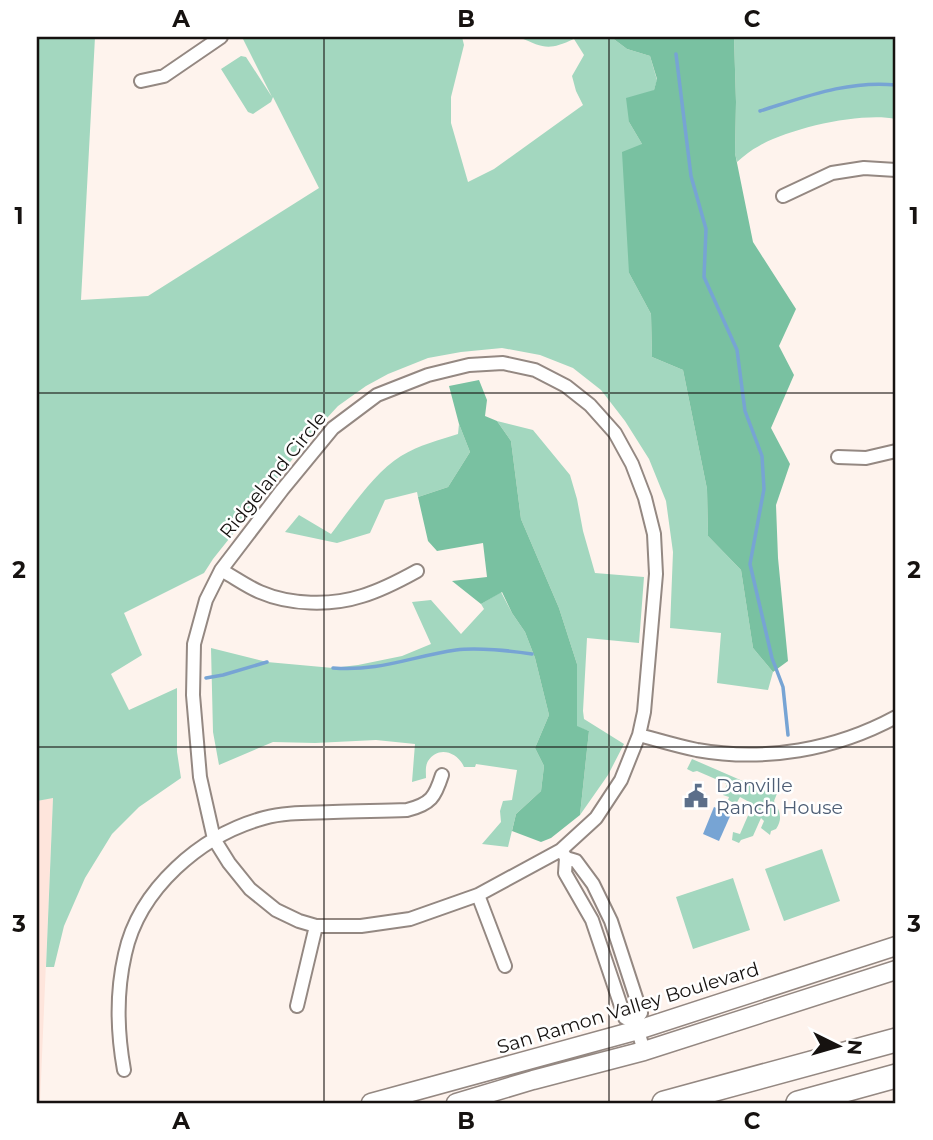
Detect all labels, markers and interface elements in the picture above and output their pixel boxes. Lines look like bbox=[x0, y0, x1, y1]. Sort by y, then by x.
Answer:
text: A bbox=[171, 5, 190, 33]
text: B bbox=[457, 5, 475, 33]
text: C bbox=[744, 5, 761, 33]
text: 1 bbox=[14, 202, 24, 230]
text: 1 bbox=[909, 202, 919, 230]
street label: Ridgeland Circle bbox=[215, 407, 331, 543]
text: 2 bbox=[12, 556, 26, 584]
text: 2 bbox=[907, 556, 921, 584]
place label: Danville Ranch House bbox=[716, 774, 843, 819]
public building icon: Danville Ranch House bbox=[682, 782, 710, 810]
text: 3 bbox=[11, 910, 26, 938]
text: 3 bbox=[906, 910, 921, 938]
street label: San Ramon Valley Boulevard bbox=[494, 957, 762, 1059]
north arrow bbox=[804, 1010, 874, 1080]
text: N bbox=[842, 1039, 867, 1056]
text: A bbox=[171, 1107, 190, 1135]
text: B bbox=[457, 1107, 475, 1135]
text: C bbox=[744, 1107, 761, 1135]

